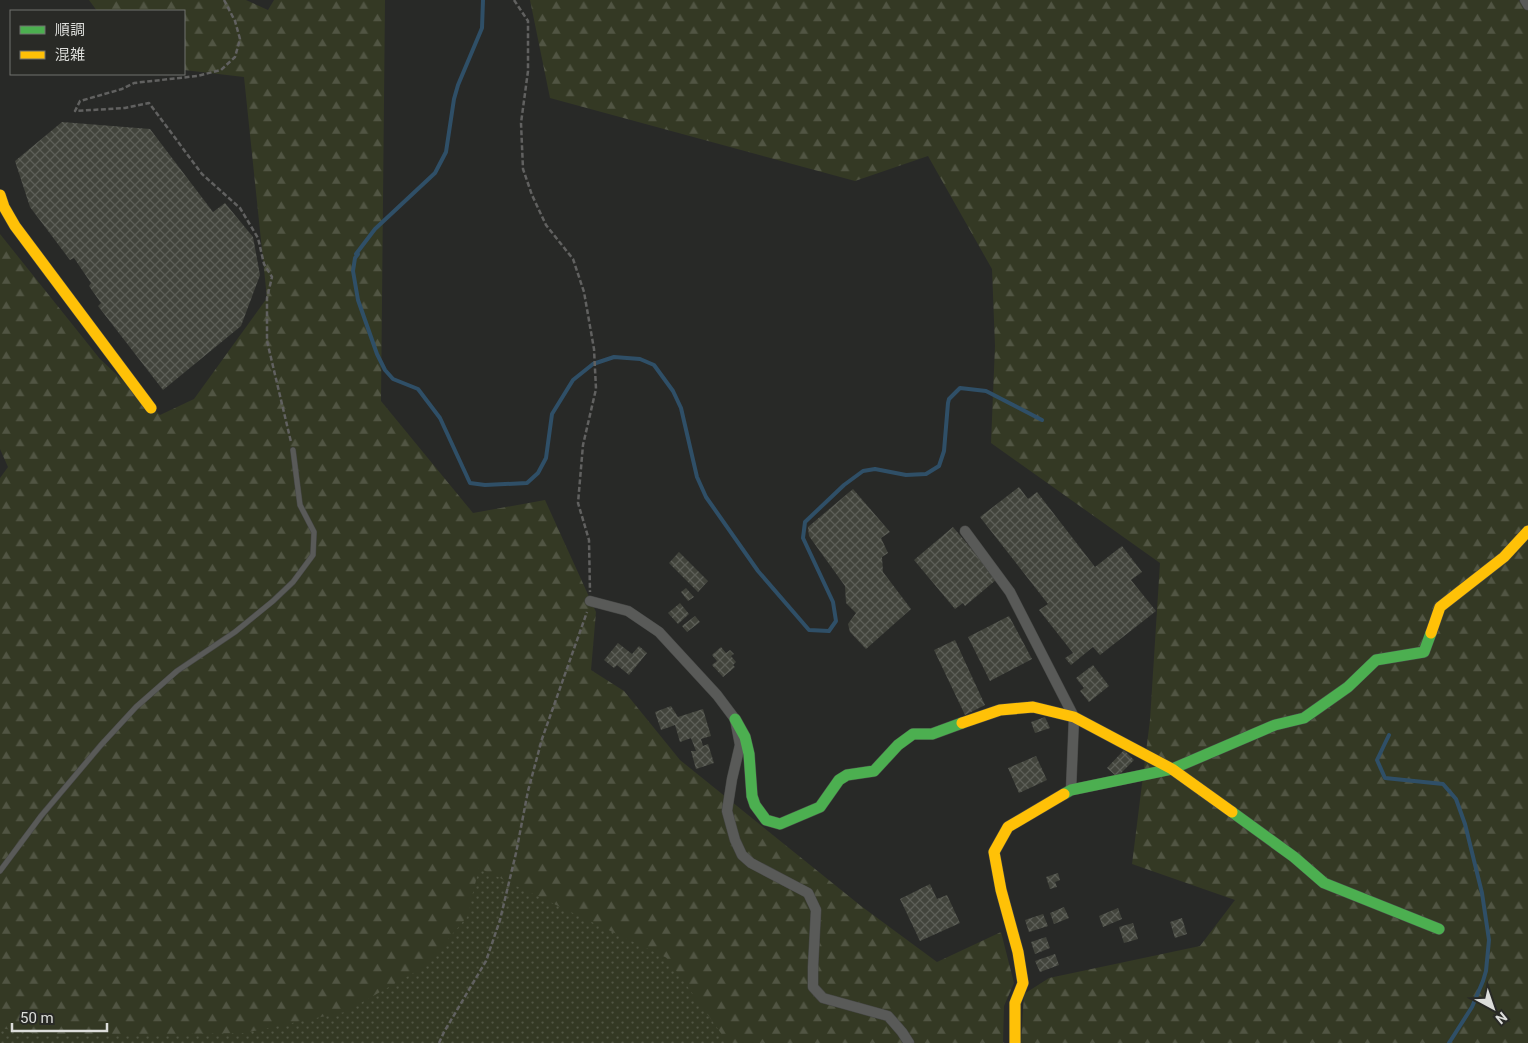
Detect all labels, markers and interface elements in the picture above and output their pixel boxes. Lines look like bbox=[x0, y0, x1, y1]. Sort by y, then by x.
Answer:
legend bbox=[10, 10, 185, 75]
text: 順調 bbox=[55, 21, 85, 39]
text: 混雑 bbox=[55, 46, 85, 64]
north arrow bbox=[1468, 983, 1518, 1033]
scale bar bbox=[12, 1000, 108, 1032]
text: 50 m bbox=[20, 1009, 54, 1027]
text: N bbox=[1492, 1009, 1510, 1027]

